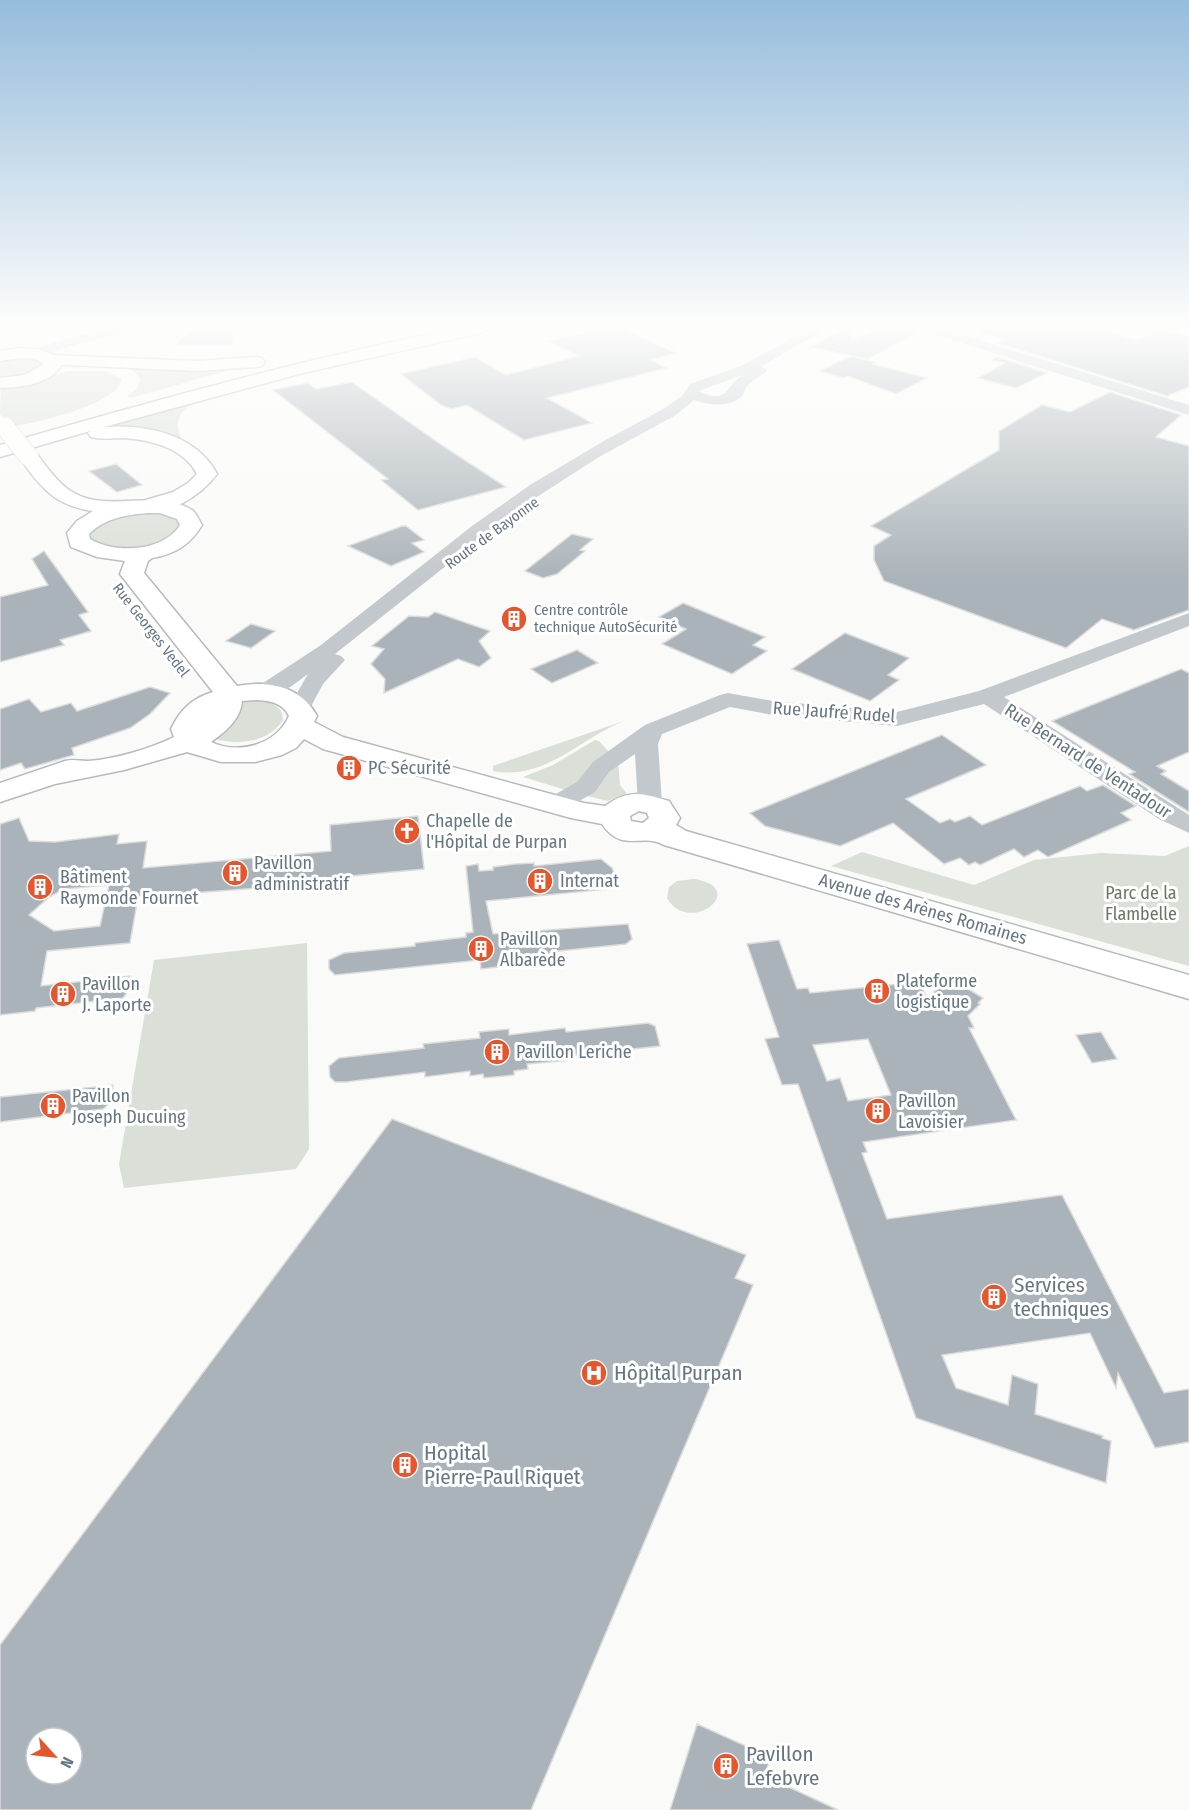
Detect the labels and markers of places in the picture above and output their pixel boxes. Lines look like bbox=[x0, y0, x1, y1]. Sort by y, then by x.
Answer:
place label: Centre contrôle technique AutoSécurité bbox=[534, 601, 677, 636]
building icon: Centre contrôle technique AutoSécurité bbox=[499, 604, 529, 634]
building icon: PC Sécurité bbox=[334, 753, 364, 783]
place label: PC Sécurité bbox=[368, 757, 451, 779]
place label: Chapelle de l'Hôpital de Purpan bbox=[426, 810, 567, 853]
church icon: Chapelle de l'Hôpital de Purpan bbox=[392, 816, 422, 846]
place label: Pavillon administratif bbox=[254, 852, 350, 895]
building icon: Pavillon administratif bbox=[220, 858, 250, 888]
place label: Bâtiment Raymonde Fournet bbox=[60, 866, 199, 909]
building icon: Internat bbox=[525, 866, 555, 896]
place label: Internat bbox=[560, 870, 619, 892]
building icon: Bâtiment Raymonde Fournet bbox=[25, 872, 55, 902]
place label: Pavillon Albarède bbox=[500, 928, 566, 971]
building icon: Pavillon Albarède bbox=[466, 934, 496, 964]
place label: Plateforme logistique bbox=[896, 970, 977, 1013]
place label: Pavillon J. Laporte bbox=[82, 973, 152, 1016]
building icon: Plateforme logistique bbox=[862, 976, 892, 1006]
building icon: Pavillon J. Laporte bbox=[48, 979, 78, 1009]
building icon: Pavillon Leriche bbox=[482, 1037, 512, 1067]
place label: Pavillon Leriche bbox=[516, 1041, 632, 1063]
place label: Pavillon Joseph Ducuing bbox=[72, 1085, 186, 1128]
place label: Pavillon Lavoisier bbox=[898, 1090, 964, 1133]
building icon: Pavillon Joseph Ducuing bbox=[38, 1091, 68, 1121]
building icon: Pavillon Lavoisier bbox=[863, 1096, 893, 1126]
place label: Services techniques bbox=[1014, 1272, 1109, 1322]
building icon: Services techniques bbox=[979, 1282, 1009, 1312]
hospital icon: Hôpital Purpan bbox=[579, 1358, 609, 1388]
place label: Hôpital Purpan bbox=[614, 1360, 743, 1386]
place label: Hopital Pierre-Paul Riquet bbox=[424, 1440, 581, 1490]
building icon: Hopital Pierre-Paul Riquet bbox=[390, 1450, 420, 1480]
place label: Pavillon Lefebvre bbox=[746, 1741, 819, 1791]
building icon: Pavillon Lefebvre bbox=[711, 1751, 741, 1781]

